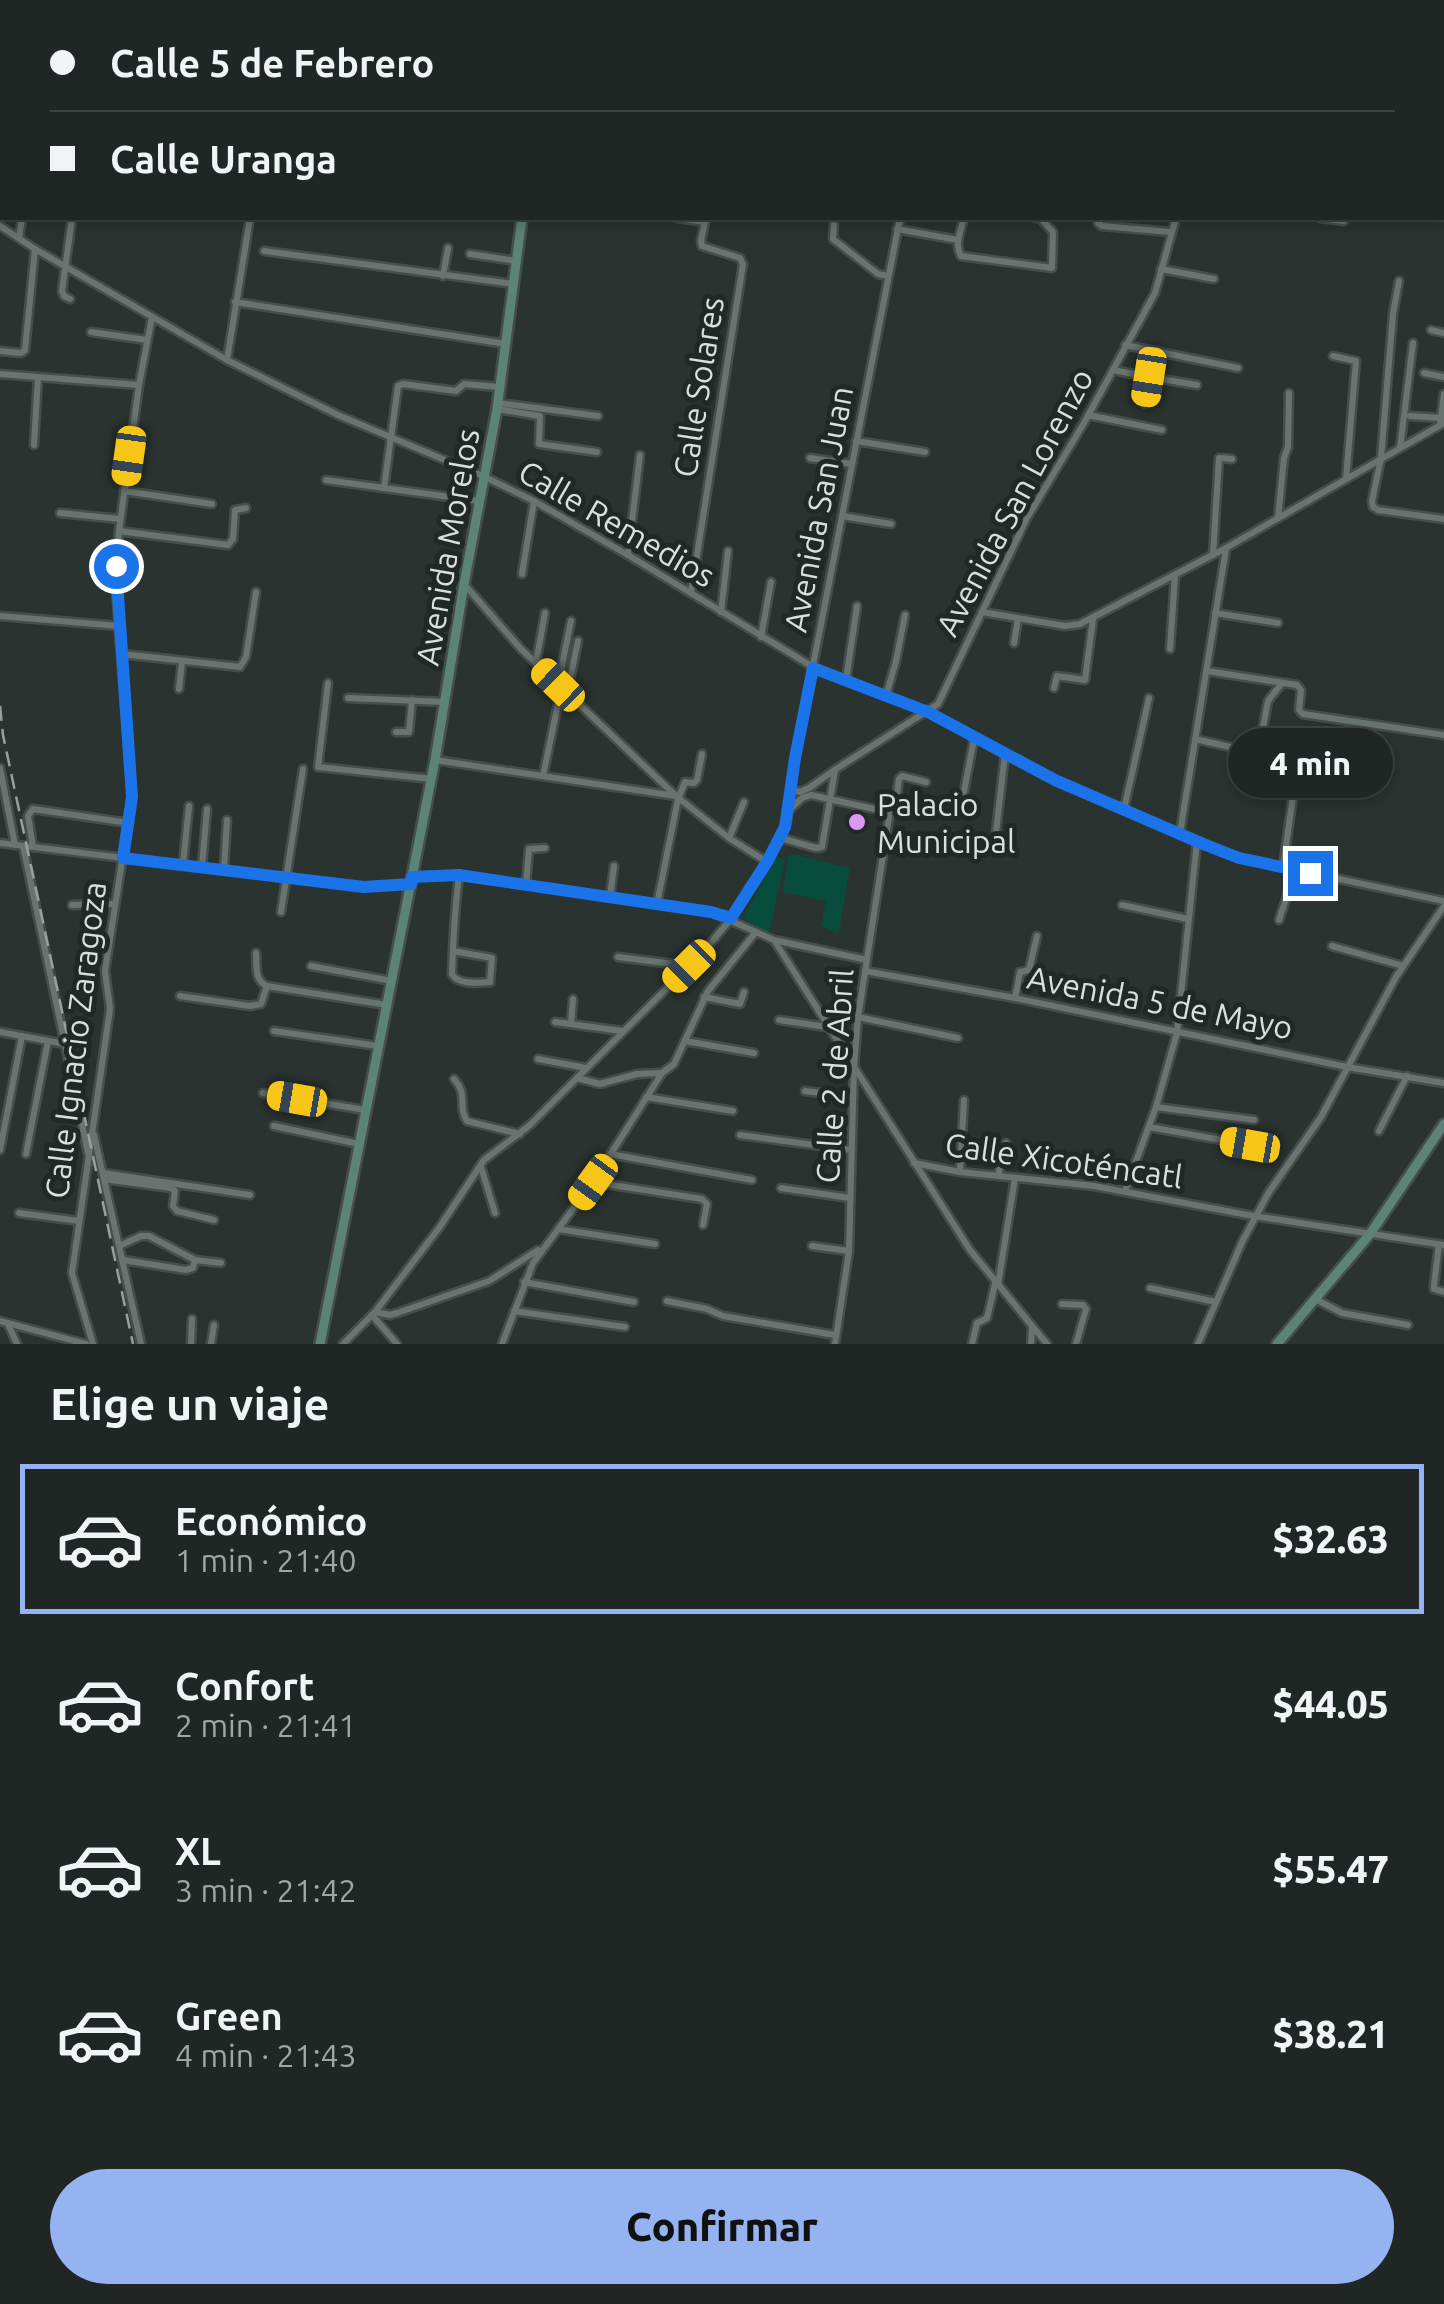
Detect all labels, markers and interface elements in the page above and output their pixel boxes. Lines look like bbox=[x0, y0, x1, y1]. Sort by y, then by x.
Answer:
text: Calle 5 de Febrero bbox=[110, 42, 434, 84]
text: Calle Uranga bbox=[110, 138, 337, 180]
street label: Calle Solares bbox=[666, 294, 730, 480]
car bbox=[1129, 345, 1169, 409]
street label: Avenida San Lorenzo bbox=[928, 362, 1100, 642]
street label: Avenida San Juan bbox=[777, 383, 859, 635]
car bbox=[110, 424, 148, 488]
street label: Avenida Morelos bbox=[408, 426, 486, 668]
street label: Calle Remedios bbox=[513, 452, 721, 594]
route start bbox=[94, 544, 139, 589]
car bbox=[526, 653, 590, 717]
callout: 4 min bbox=[1228, 728, 1392, 798]
text: 4 min bbox=[1270, 745, 1351, 781]
place label: Palacio Municipal bbox=[877, 786, 1015, 859]
marker: Palacio Municipal bbox=[846, 811, 868, 833]
route end bbox=[1288, 851, 1333, 896]
street label: Calle Ignacio Zaragoza bbox=[38, 880, 112, 1200]
car bbox=[657, 934, 721, 998]
street label: Avenida 5 de Mayo bbox=[1024, 959, 1296, 1045]
street label: Calle 2 de Abril bbox=[809, 968, 859, 1184]
car bbox=[265, 1079, 329, 1119]
car bbox=[1218, 1125, 1282, 1165]
street label: Calle Xicoténcatl bbox=[943, 1126, 1185, 1194]
car bbox=[563, 1149, 623, 1215]
text: Elige un viaje bbox=[50, 1378, 330, 1429]
icon: car bbox=[55, 1494, 145, 1584]
text: Económico bbox=[175, 1500, 367, 1542]
text: $32.63 bbox=[1272, 1518, 1389, 1560]
text: 1 min · 21:40 bbox=[175, 1542, 357, 1578]
icon: car bbox=[55, 1659, 145, 1749]
text: Confort bbox=[175, 1665, 314, 1707]
text: $44.05 bbox=[1272, 1683, 1389, 1725]
text: 2 min · 21:41 bbox=[175, 1707, 357, 1743]
icon: car bbox=[55, 1824, 145, 1914]
text: XL bbox=[175, 1830, 221, 1872]
text: $55.47 bbox=[1272, 1848, 1389, 1890]
text: 3 min · 21:42 bbox=[175, 1872, 357, 1908]
icon: car bbox=[55, 1989, 145, 2079]
text: Green bbox=[175, 1995, 283, 2037]
text: $38.21 bbox=[1272, 2013, 1389, 2055]
text: 4 min · 21:43 bbox=[175, 2037, 357, 2073]
button: Confirmar bbox=[50, 2169, 1394, 2284]

